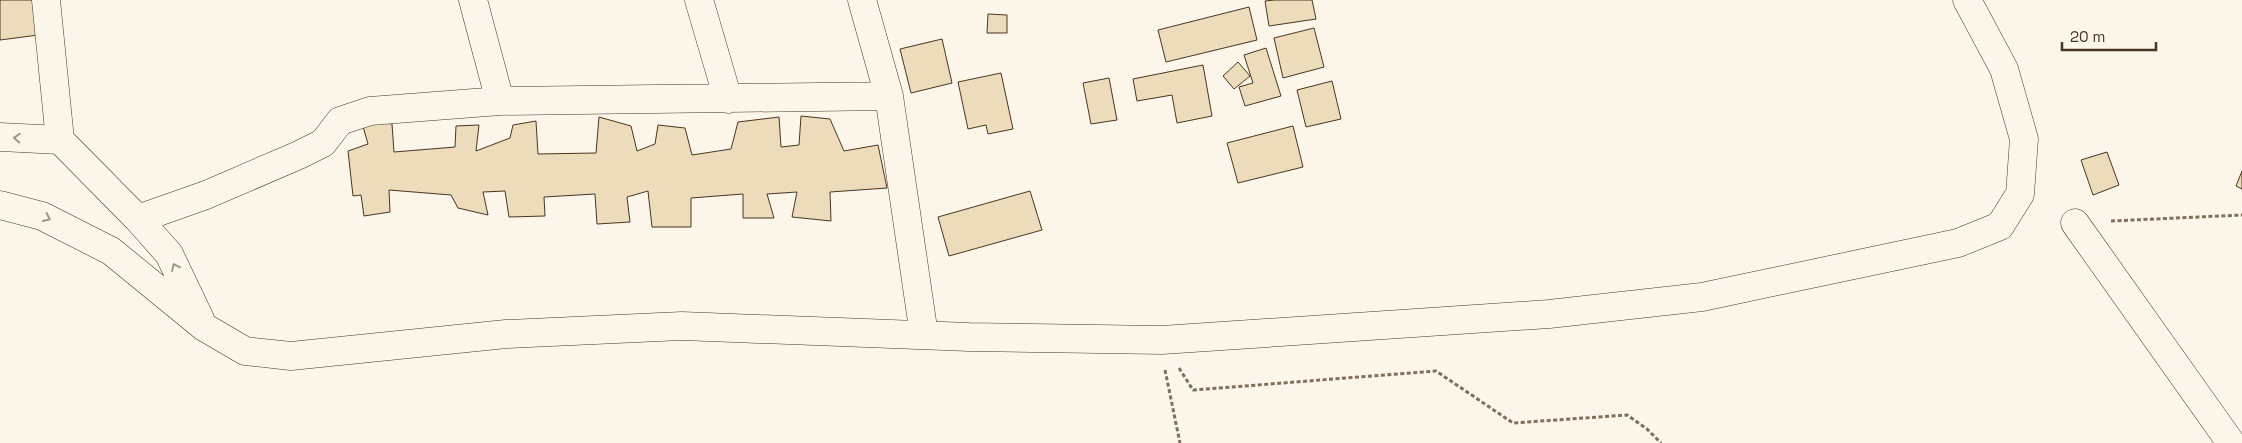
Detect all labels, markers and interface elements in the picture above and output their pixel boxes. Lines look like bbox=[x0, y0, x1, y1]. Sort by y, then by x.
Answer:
scale bar bbox=[2062, 20, 2156, 52]
text: 20 m bbox=[2070, 27, 2105, 46]
one-way arrow bbox=[13, 132, 21, 143]
one-way arrow bbox=[42, 212, 51, 223]
one-way arrow bbox=[171, 263, 181, 272]

